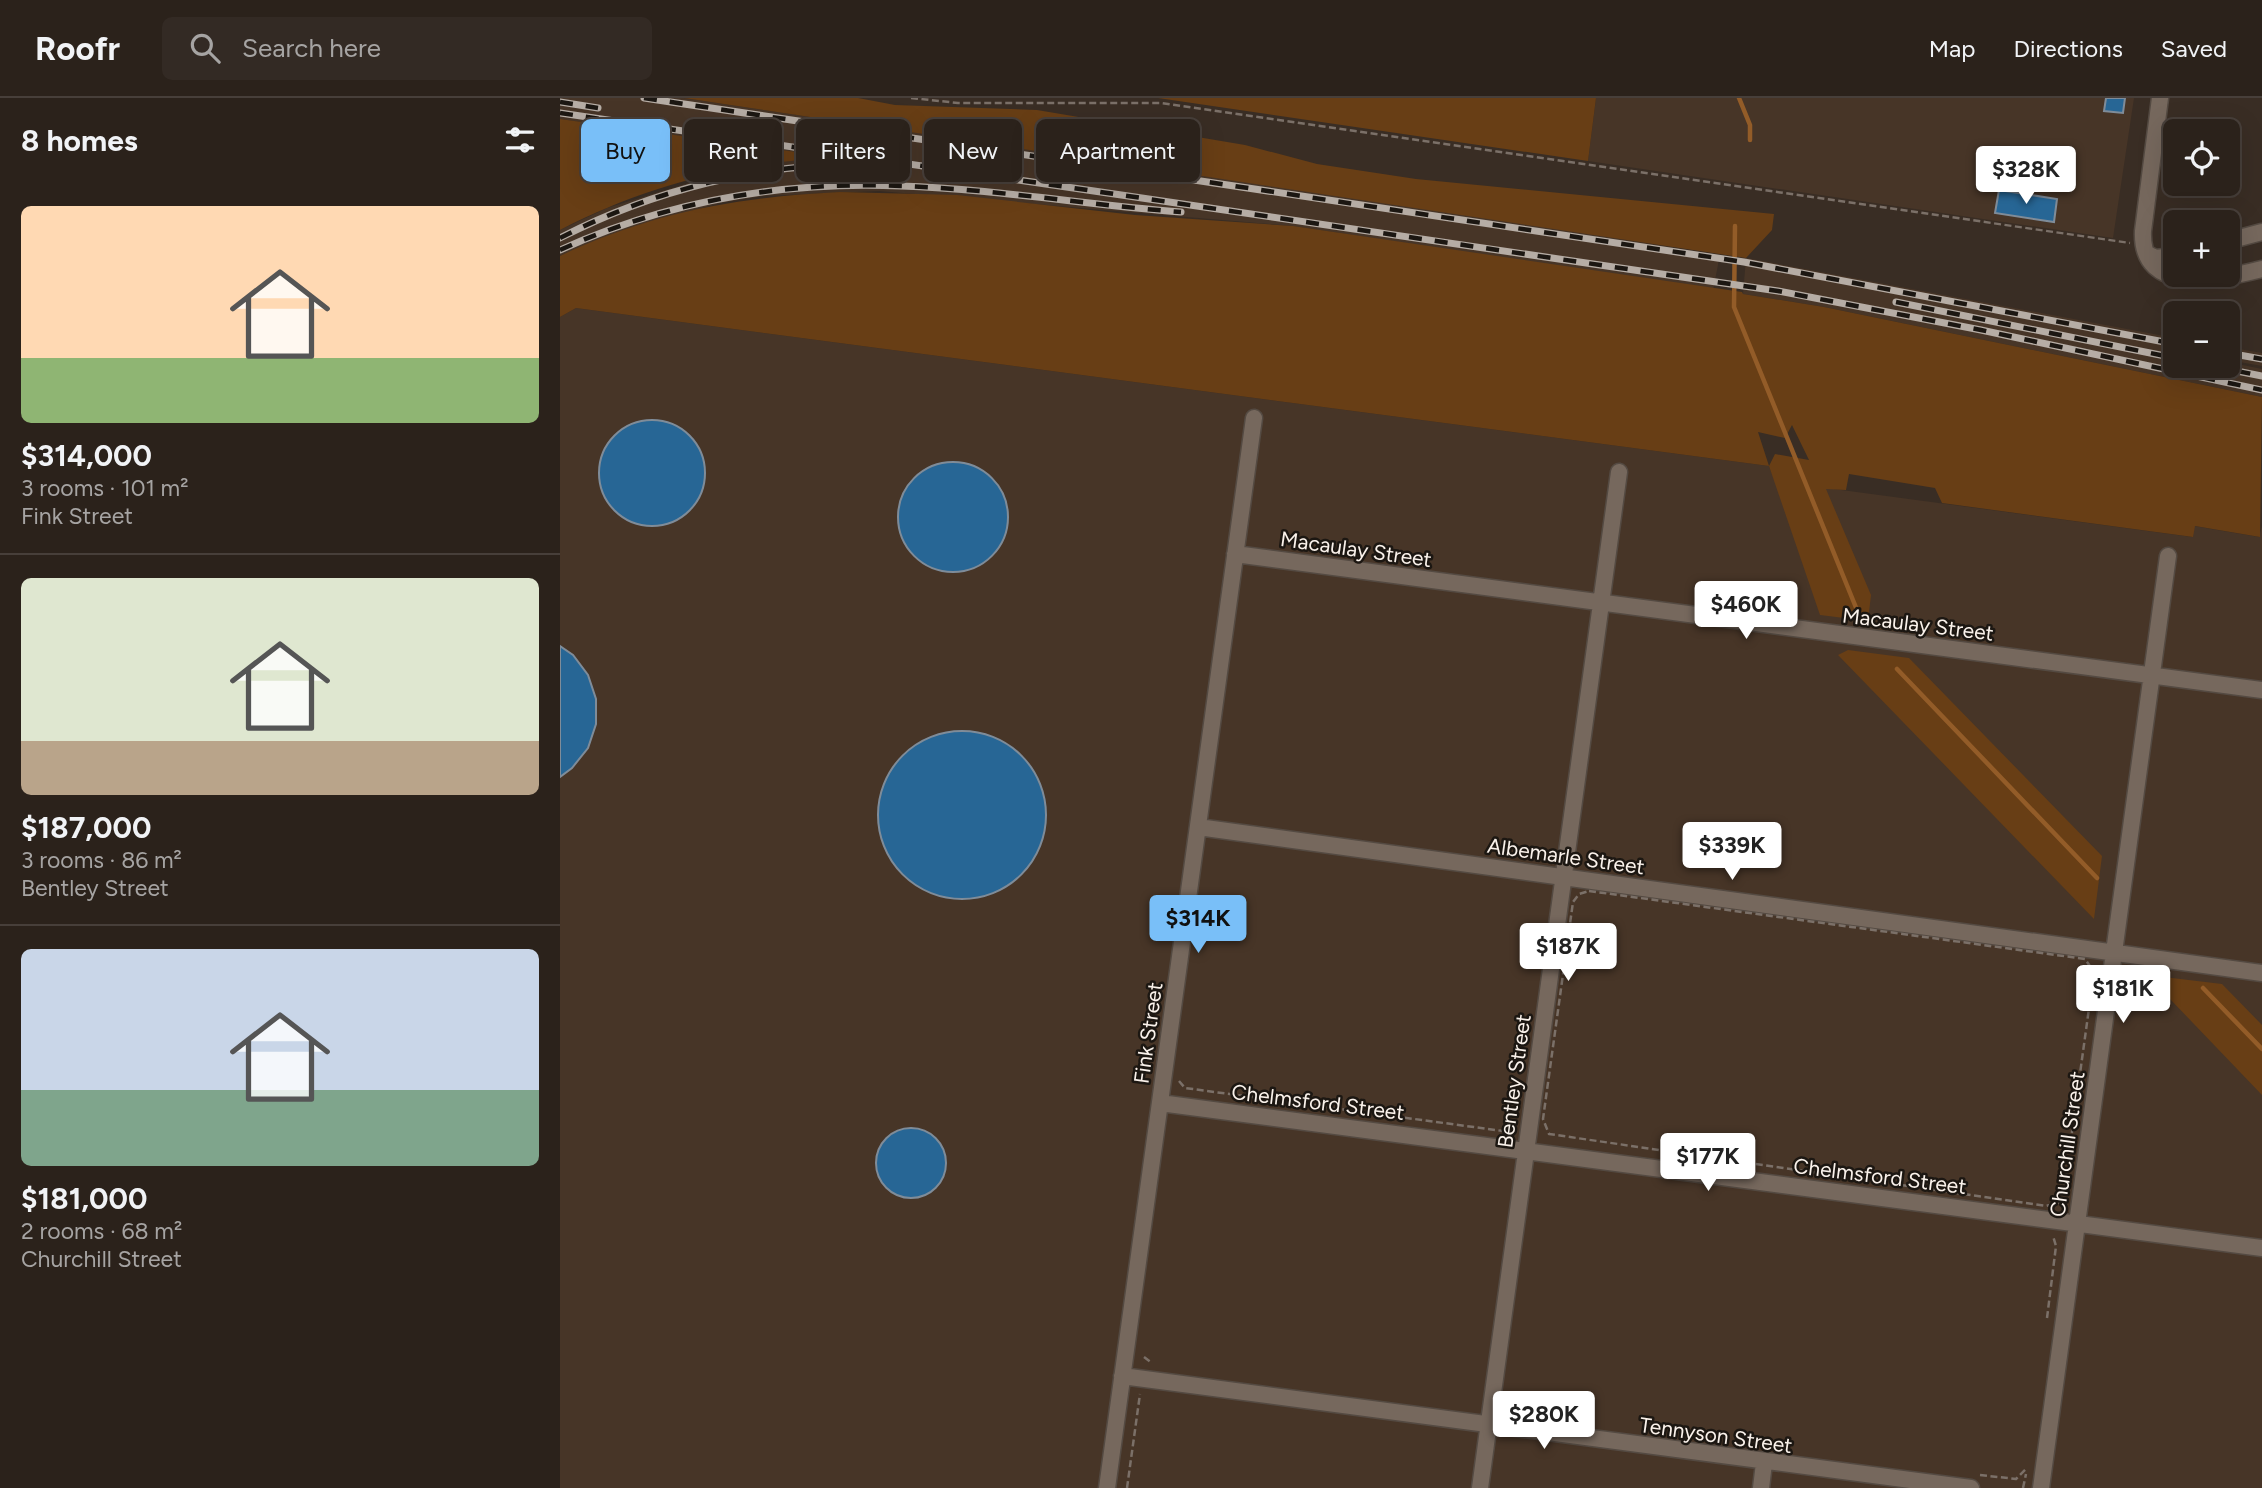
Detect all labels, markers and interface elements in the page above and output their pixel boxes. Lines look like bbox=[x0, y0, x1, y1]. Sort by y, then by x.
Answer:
search box bbox=[162, 17, 652, 80]
text: Roofr bbox=[35, 29, 120, 68]
icon: search bbox=[186, 29, 224, 67]
text: Search here bbox=[242, 32, 381, 64]
text: Map bbox=[1929, 34, 1975, 63]
text: Directions bbox=[2013, 34, 2123, 63]
text: Saved bbox=[2161, 34, 2227, 63]
chip: Buy bbox=[581, 119, 670, 182]
chip: Rent bbox=[684, 119, 782, 182]
chip: Filters bbox=[796, 119, 910, 182]
chip: New bbox=[924, 119, 1022, 182]
chip: Apartment bbox=[1036, 119, 1200, 182]
map controls bbox=[2163, 119, 2240, 378]
button: locate bbox=[2163, 119, 2240, 196]
icon: filters bbox=[501, 121, 539, 159]
text: 8 homes bbox=[21, 122, 138, 159]
pin: $328K bbox=[1977, 146, 2075, 206]
text: $328K bbox=[1992, 155, 2060, 183]
button: + bbox=[2163, 210, 2240, 287]
icon: home bbox=[217, 251, 343, 377]
button: − bbox=[2163, 301, 2240, 378]
text: $314,000 bbox=[21, 437, 152, 474]
text: 3 rooms · 101 m² bbox=[21, 474, 188, 502]
text: Fink Street bbox=[21, 502, 133, 530]
street label: Macaulay Street bbox=[1279, 526, 1433, 572]
pin: $460K bbox=[1697, 582, 1795, 641]
text: $460K bbox=[1711, 590, 1781, 618]
street label: Macaulay Street bbox=[1841, 602, 1995, 646]
icon: home bbox=[217, 623, 343, 749]
text: $187,000 bbox=[21, 809, 151, 846]
pin: $339K bbox=[1683, 822, 1781, 882]
text: $339K bbox=[1699, 831, 1765, 859]
street label: Albemarle Street bbox=[1486, 833, 1646, 879]
text: 3 rooms · 86 m² bbox=[21, 846, 182, 874]
text: Bentley Street bbox=[21, 874, 169, 902]
pin: $314K bbox=[1149, 896, 1247, 955]
text: $314K bbox=[1165, 904, 1231, 932]
pin: $187K bbox=[1519, 924, 1617, 983]
text: $187K bbox=[1536, 932, 1600, 960]
pin: $181K bbox=[2074, 965, 2172, 1025]
text: $181K bbox=[2092, 974, 2154, 1002]
street label: Fink Street bbox=[1129, 981, 1167, 1085]
icon: home bbox=[217, 994, 343, 1120]
street label: Bentley Street bbox=[1492, 1012, 1536, 1149]
street label: Churchill Street bbox=[2044, 1069, 2090, 1218]
street label: Chelmsford Street bbox=[1230, 1079, 1406, 1125]
pin: $177K bbox=[1659, 1134, 1757, 1193]
text: $177K bbox=[1676, 1142, 1740, 1170]
street label: Chelmsford Street bbox=[1792, 1153, 1968, 1199]
text: $181,000 bbox=[21, 1180, 147, 1217]
text: 2 rooms · 68 m² bbox=[21, 1217, 182, 1245]
text: Churchill Street bbox=[21, 1245, 182, 1273]
pin: $280K bbox=[1495, 1392, 1593, 1451]
text: $280K bbox=[1509, 1400, 1579, 1428]
street label: Tennyson Street bbox=[1638, 1412, 1794, 1458]

